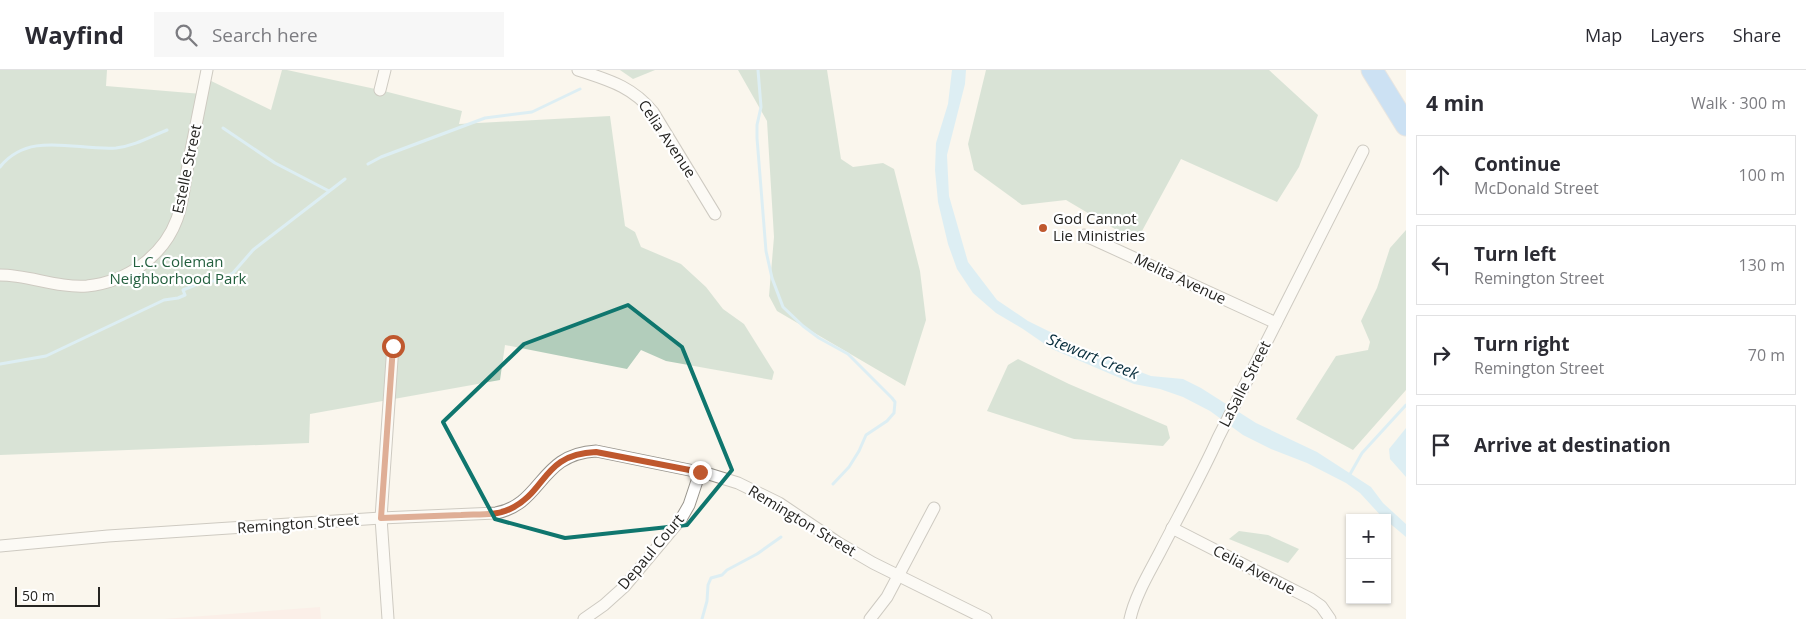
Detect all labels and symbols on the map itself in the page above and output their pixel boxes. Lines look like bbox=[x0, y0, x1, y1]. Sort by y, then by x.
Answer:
street label: Celia Avenue bbox=[634, 96, 701, 181]
street label: Estelle Street bbox=[167, 122, 205, 215]
place label: God Cannot Lie Ministries bbox=[1053, 208, 1145, 245]
marker: God Cannot Lie Ministries bbox=[1037, 222, 1049, 234]
street label: Melita Avenue bbox=[1131, 248, 1230, 308]
park label: L.C. Coleman Neighborhood Park bbox=[110, 251, 247, 288]
water label: Stewart Creek bbox=[1044, 328, 1143, 385]
route start bbox=[382, 335, 405, 358]
street label: LaSalle Street bbox=[1214, 337, 1274, 430]
route end bbox=[689, 461, 712, 484]
street label: Remington Street bbox=[745, 480, 860, 560]
street label: Remington Street bbox=[236, 509, 360, 537]
street label: Depaul Court bbox=[613, 509, 688, 593]
street label: Celia Avenue bbox=[1210, 540, 1299, 598]
scale bar bbox=[15, 584, 100, 607]

